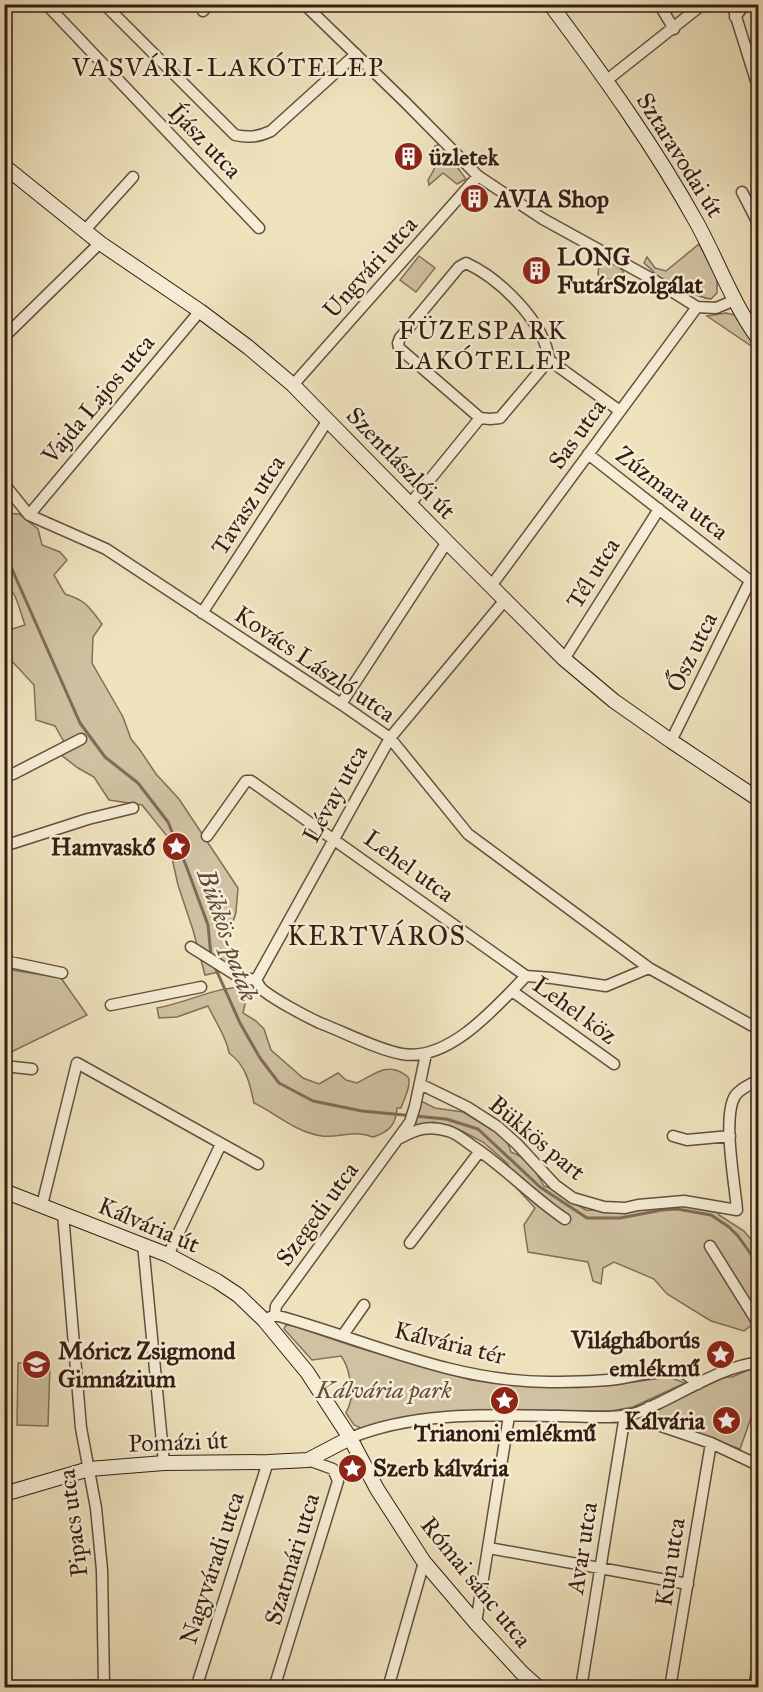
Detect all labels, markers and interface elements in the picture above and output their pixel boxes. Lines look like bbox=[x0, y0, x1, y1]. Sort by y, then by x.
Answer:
district label: VASVÁRI-LAKÓTELEP bbox=[71, 51, 384, 83]
street label: Sztaravodai út bbox=[630, 87, 730, 223]
street label: Íjász utca bbox=[162, 97, 249, 185]
building icon: üzletek bbox=[392, 141, 424, 173]
place label: üzletek bbox=[428, 142, 500, 172]
building icon: AVIA Shop bbox=[458, 183, 490, 215]
place label: AVIA Shop bbox=[493, 184, 609, 214]
street label: Ungvári utca bbox=[316, 209, 424, 324]
place label: LONG FutárSzolgálat bbox=[557, 242, 703, 300]
building icon: LONG FutárSzolgálat bbox=[520, 255, 552, 287]
district label: FÜZESPARK LAKÓTELEP bbox=[394, 314, 572, 376]
street label: Vajda Lajos utca bbox=[35, 328, 161, 471]
street label: Sas utca bbox=[542, 392, 613, 475]
street label: Szentlászlói út bbox=[340, 401, 462, 526]
street label: Zúzmara utca bbox=[610, 440, 735, 547]
street label: Tavasz utca bbox=[205, 449, 292, 561]
street label: Tél utca bbox=[560, 531, 627, 614]
street label: Kovács László utca bbox=[229, 599, 402, 729]
street label: Ősz utca bbox=[660, 607, 724, 697]
street label: Lévay utca bbox=[296, 739, 374, 848]
street label: Lehel utca bbox=[358, 823, 461, 909]
place icon: Hamvaskő bbox=[160, 831, 192, 863]
place label: Hamvaskő bbox=[51, 832, 156, 862]
water label: Bükkös-patak bbox=[189, 864, 266, 1006]
district label: KERTVÁROS bbox=[287, 919, 467, 952]
street label: Lehel köz bbox=[527, 969, 623, 1051]
street label: Bükkös part bbox=[483, 1089, 592, 1187]
street label: Szegedi utca bbox=[269, 1155, 365, 1272]
street label: Kálvária út bbox=[94, 1190, 205, 1260]
street label: Kálvária tér bbox=[391, 1315, 509, 1371]
place label: Világháborús emlékmű bbox=[570, 1325, 700, 1383]
place label: Móricz Zsigmond Gimnázium bbox=[58, 1336, 236, 1394]
place icon: Világháborús emlékmű bbox=[705, 1338, 737, 1370]
school or university icon: Móricz Zsigmond Gimnázium bbox=[21, 1349, 53, 1381]
park label: Kálvária park bbox=[315, 1375, 452, 1405]
place icon: Trianoni emlékmű bbox=[489, 1384, 521, 1416]
place icon: Kálvária bbox=[710, 1405, 742, 1437]
place label: Kálvária bbox=[624, 1406, 706, 1436]
place label: Trianoni emlékmű bbox=[413, 1418, 596, 1448]
street label: Pomázi út bbox=[128, 1425, 229, 1459]
place icon: Szerb kálvária bbox=[336, 1452, 368, 1484]
place label: Szerb kálvária bbox=[373, 1453, 509, 1483]
street label: Pipacs utca bbox=[51, 1467, 94, 1578]
street label: Nagyváradi utca bbox=[173, 1487, 251, 1648]
street label: Szatmári utca bbox=[258, 1489, 326, 1628]
street label: Avar utca bbox=[560, 1499, 604, 1597]
street label: Római sánc utca bbox=[414, 1511, 538, 1654]
street label: Kun utca bbox=[648, 1515, 692, 1608]

